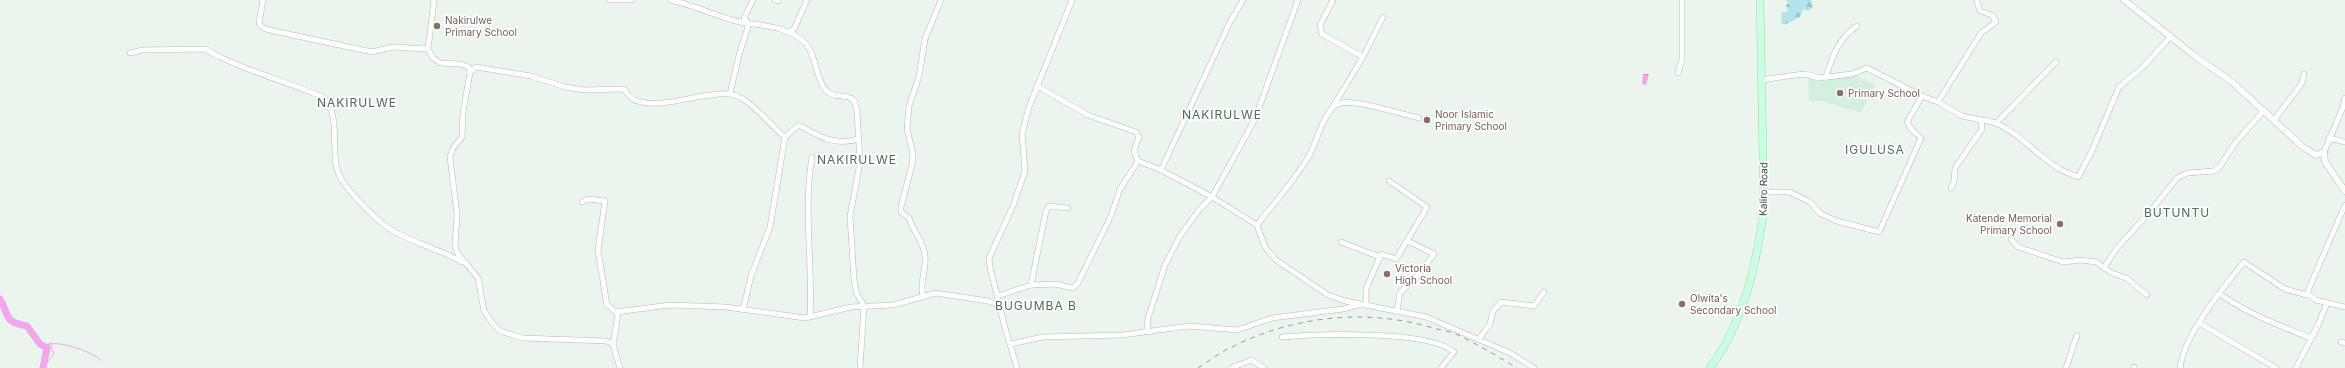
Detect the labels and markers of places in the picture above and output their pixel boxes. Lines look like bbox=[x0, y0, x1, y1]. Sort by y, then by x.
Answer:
place label: Nakirulwe Primary School bbox=[445, 14, 517, 38]
marker: Nakirulwe Primary School bbox=[432, 21, 442, 31]
place label: Primary School bbox=[1848, 87, 1920, 99]
marker: Primary School bbox=[1835, 88, 1845, 98]
place label: Noor Islamic Primary School bbox=[1435, 108, 1507, 132]
marker: Noor Islamic Primary School bbox=[1422, 115, 1432, 125]
place label: Katende Memorial Primary School bbox=[1966, 212, 2052, 236]
marker: Katende Memorial Primary School bbox=[2055, 219, 2065, 229]
place label: Victoria High School bbox=[1395, 262, 1452, 286]
marker: Victoria High School bbox=[1382, 269, 1392, 279]
place label: Olwita's Secondary School bbox=[1690, 292, 1776, 316]
marker: Olwita's Secondary School bbox=[1677, 299, 1687, 309]

